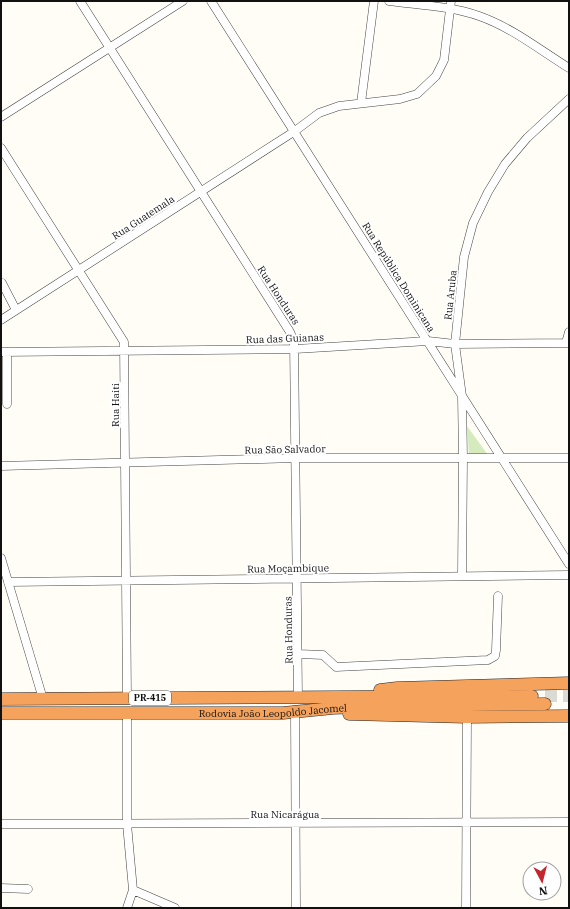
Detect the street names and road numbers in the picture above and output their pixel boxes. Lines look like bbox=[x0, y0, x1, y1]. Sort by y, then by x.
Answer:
street label: Rua Guatemala bbox=[110, 192, 177, 242]
street label: Rua República Dominicana bbox=[359, 220, 438, 335]
street label: Rua Honduras bbox=[255, 263, 302, 327]
street label: Rua Aruba bbox=[441, 269, 460, 321]
street label: Rua das Guianas bbox=[246, 331, 324, 346]
street label: Rua Haiti bbox=[109, 383, 122, 427]
street label: Rua São Salvador bbox=[244, 442, 326, 457]
street label: Rua Moçambique bbox=[247, 561, 329, 576]
street label: Rua Honduras bbox=[281, 596, 296, 664]
road number: PR-415 bbox=[129, 691, 171, 705]
street label: Rodovia João Leopoldo Jacomel bbox=[199, 701, 347, 720]
street label: Rua Nicarágua bbox=[250, 808, 320, 821]

